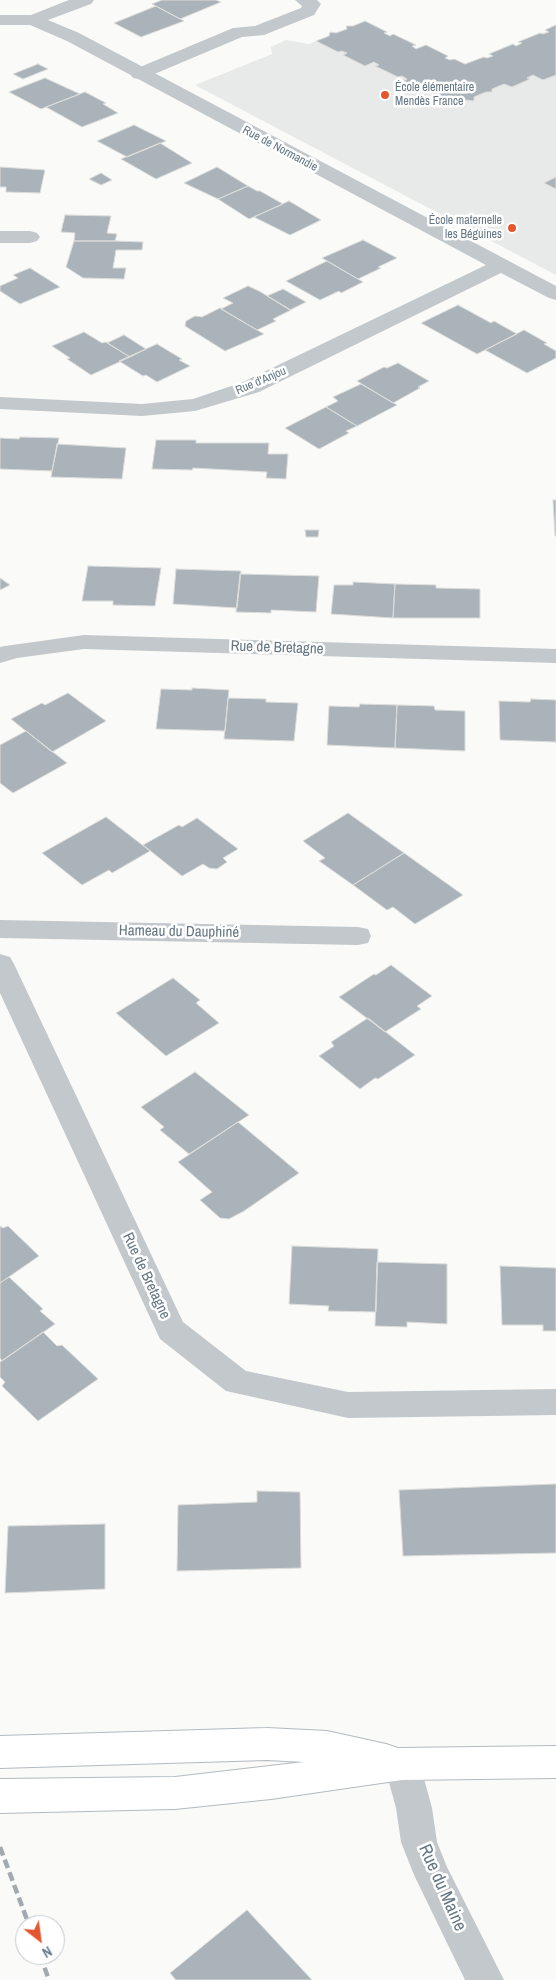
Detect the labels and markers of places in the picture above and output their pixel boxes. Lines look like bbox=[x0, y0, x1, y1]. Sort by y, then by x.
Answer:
place label: École élémentaire Mendès France bbox=[395, 81, 474, 109]
marker: École élémentaire Mendès France bbox=[379, 89, 391, 101]
place label: École maternelle les Béguines bbox=[429, 214, 502, 242]
marker: École maternelle les Béguines bbox=[506, 222, 518, 234]

